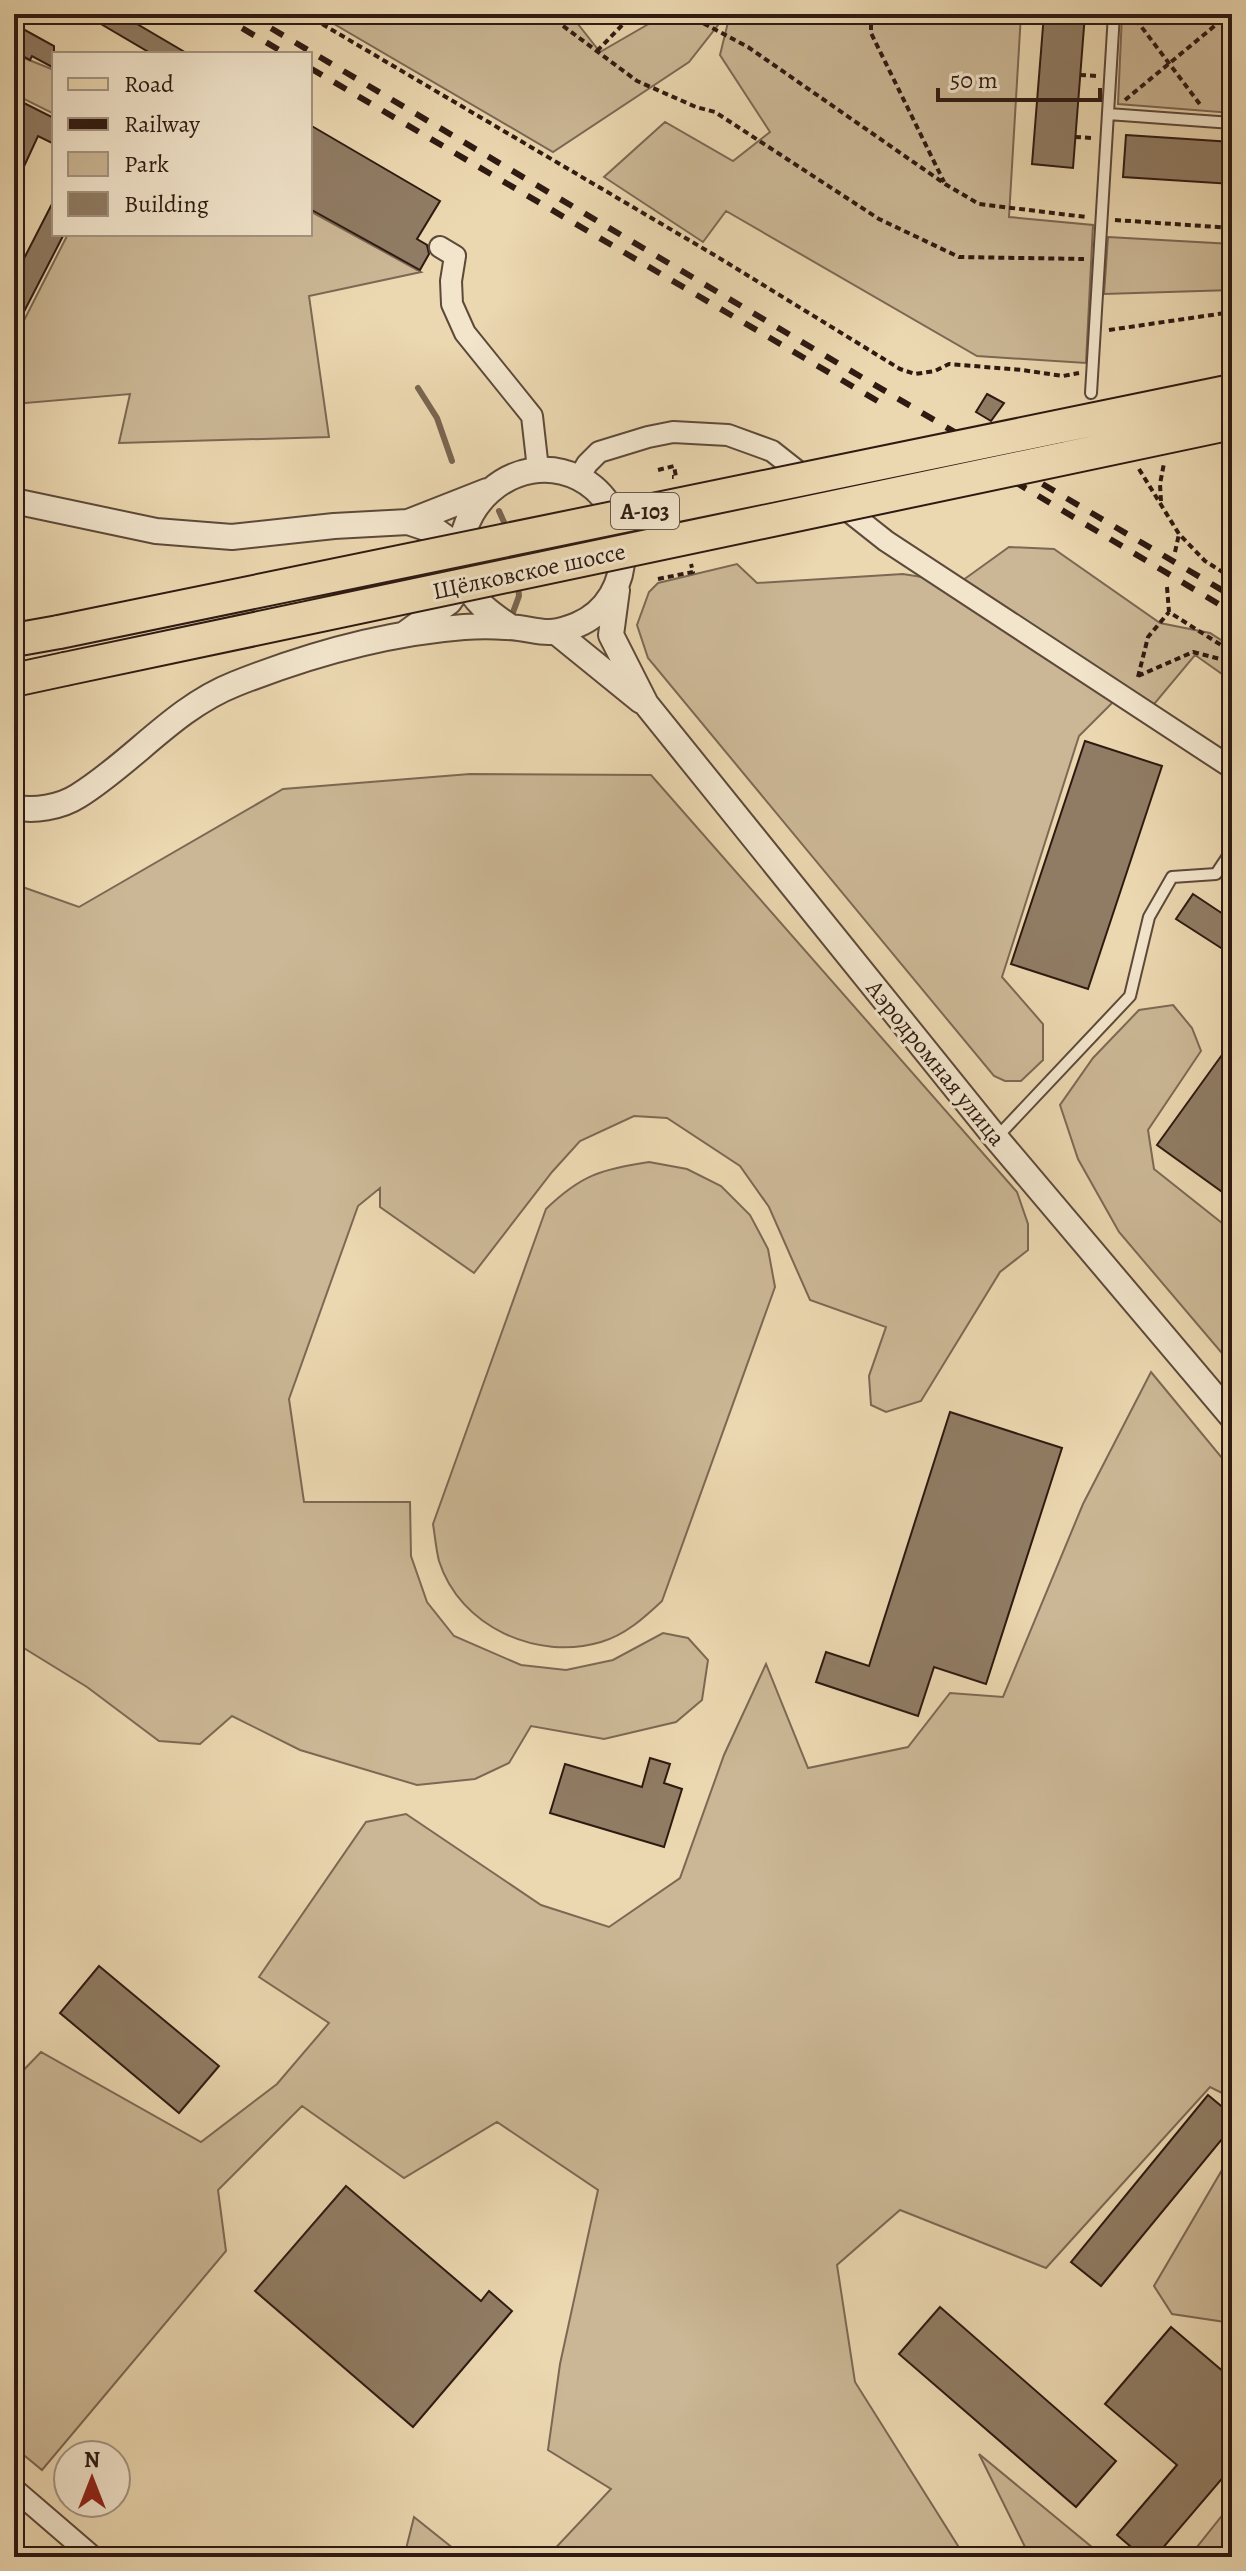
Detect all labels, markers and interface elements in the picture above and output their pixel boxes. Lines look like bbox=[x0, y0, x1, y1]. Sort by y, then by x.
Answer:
legend bbox=[52, 52, 312, 236]
scale bar bbox=[938, 52, 1100, 102]
text: 50 m bbox=[950, 64, 998, 96]
text: Road bbox=[124, 68, 174, 100]
text: Railway bbox=[124, 108, 200, 140]
text: Park bbox=[124, 148, 169, 180]
text: Building bbox=[124, 188, 209, 220]
road number: А-103 bbox=[611, 493, 679, 529]
street label: Щёлковское шоссе bbox=[430, 535, 628, 607]
street label: Аэродромная улица bbox=[858, 972, 1013, 1153]
north arrow bbox=[52, 2439, 132, 2519]
text: N bbox=[84, 2445, 100, 2475]

